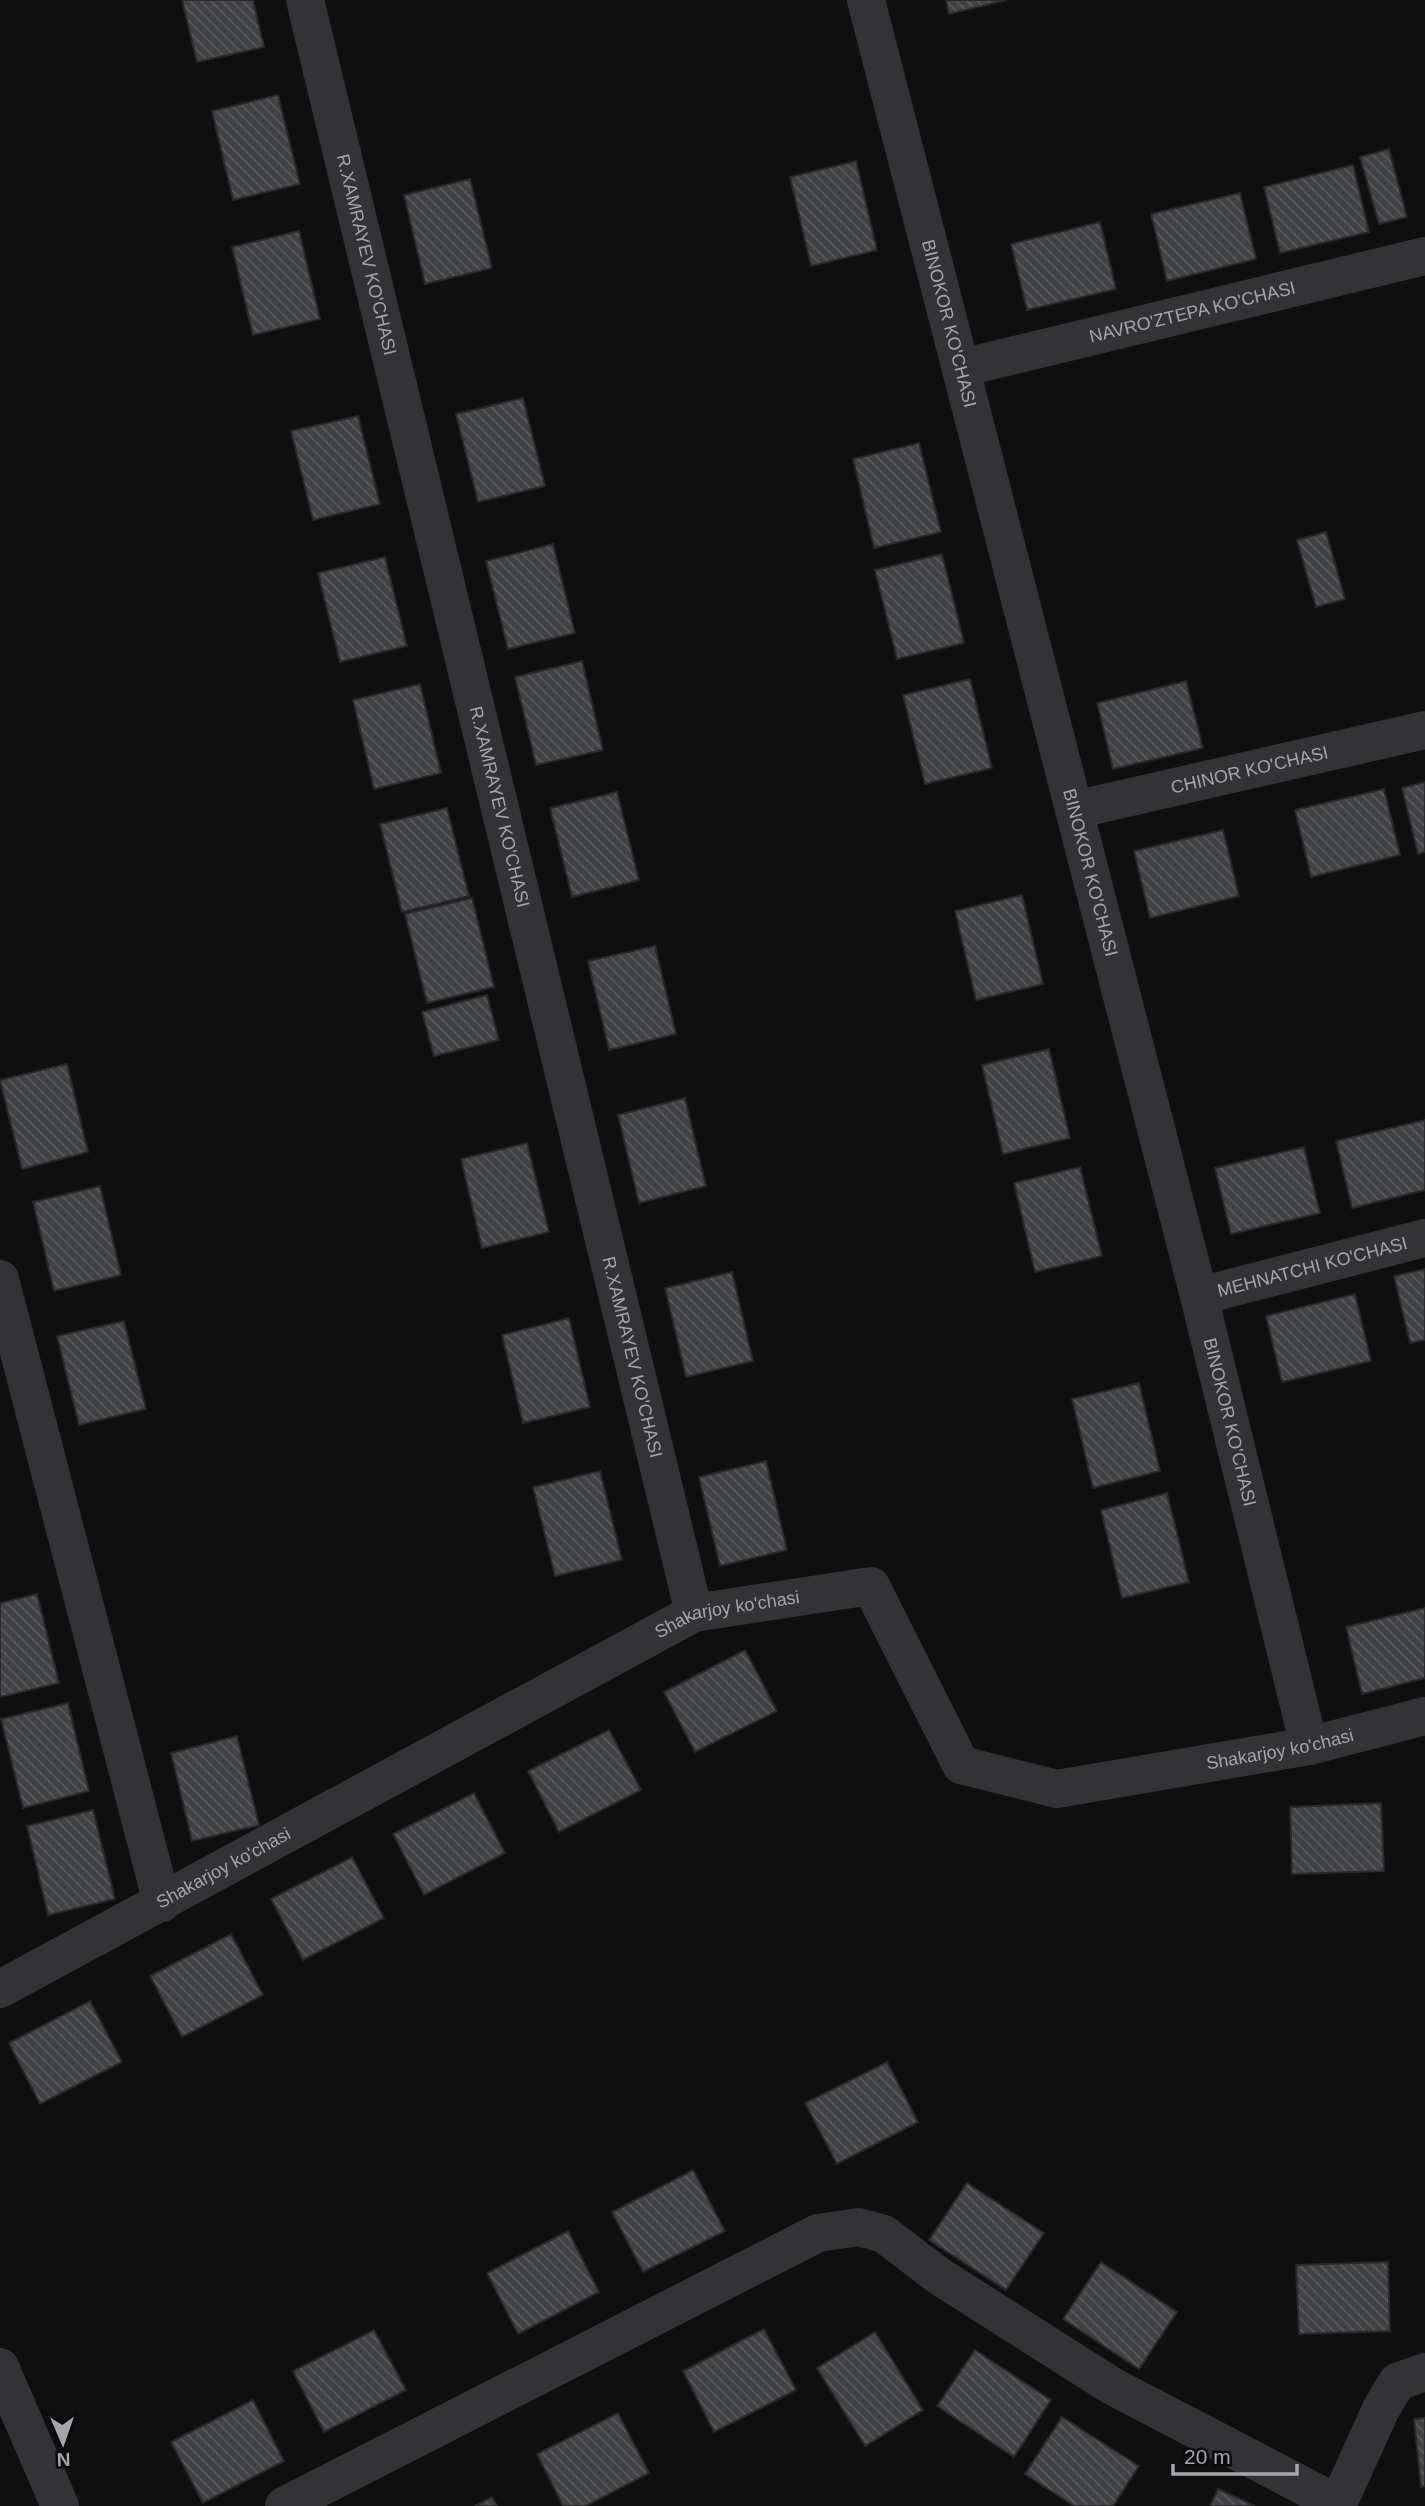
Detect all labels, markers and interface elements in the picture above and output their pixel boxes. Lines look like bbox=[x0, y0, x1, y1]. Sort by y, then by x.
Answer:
street label: R.XAMRAYEV KO'CHASI bbox=[333, 152, 400, 357]
street label: BINOKOR KO'CHASI bbox=[918, 237, 980, 410]
street label: NAVRO'ZTEPA KO'CHASI bbox=[1087, 278, 1297, 347]
street label: R.XAMRAYEV KO'CHASI bbox=[466, 704, 533, 909]
street label: CHINOR KO'CHASI bbox=[1169, 742, 1330, 798]
street label: BINOKOR KO'CHASI bbox=[1059, 787, 1121, 959]
street label: MEHNATCHI KO'CHASI bbox=[1215, 1233, 1409, 1301]
street label: R.XAMRAYEV KO'CHASI bbox=[598, 1254, 666, 1460]
street label: BINOKOR KO'CHASI bbox=[1200, 1336, 1260, 1508]
street label: Shakarjoy ko'chasi bbox=[651, 1587, 801, 1642]
street label: Shakarjoy ko'chasi bbox=[1205, 1725, 1356, 1773]
street label: Shakarjoy ko'chasi bbox=[153, 1824, 294, 1912]
north arrow bbox=[28, 2408, 98, 2478]
scale bar bbox=[1173, 2432, 1297, 2476]
text: 20 m bbox=[1184, 2445, 1231, 2468]
text: N bbox=[56, 2449, 71, 2470]

